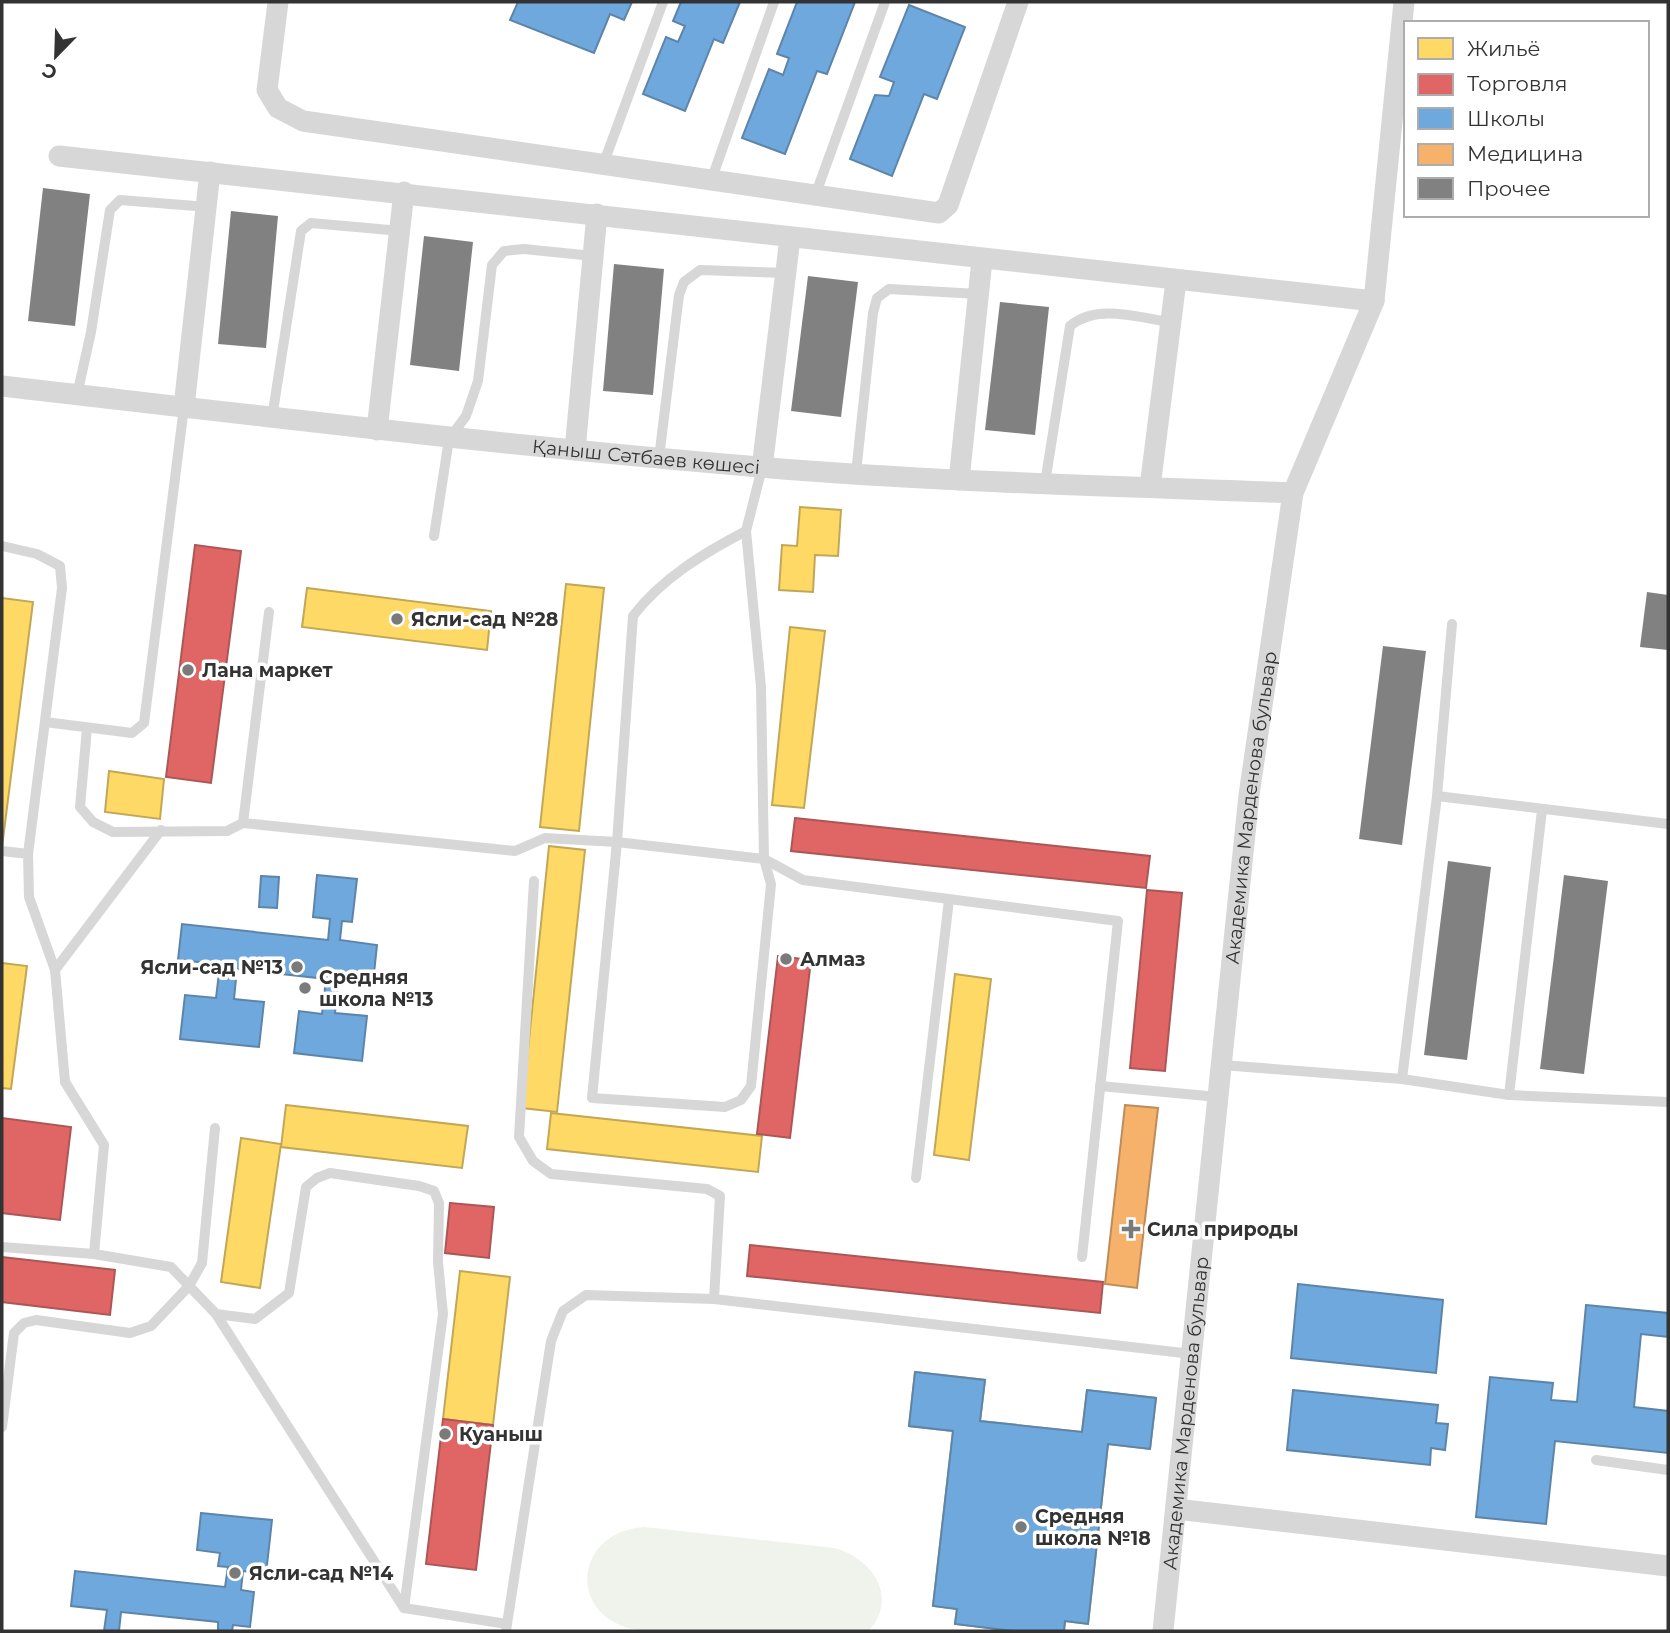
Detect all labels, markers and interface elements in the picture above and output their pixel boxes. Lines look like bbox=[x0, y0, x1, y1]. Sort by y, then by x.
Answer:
north arrow bbox=[21, 21, 91, 91]
legend bbox=[1404, 21, 1649, 217]
text: Жильё bbox=[1467, 36, 1541, 61]
text: С bbox=[39, 58, 60, 84]
text: Торговля bbox=[1467, 71, 1568, 96]
text: Школы bbox=[1467, 106, 1545, 131]
text: Медицина bbox=[1467, 141, 1583, 166]
text: Прочее bbox=[1467, 176, 1551, 201]
street label: Қаныш Сәтбаев көшесі bbox=[531, 434, 761, 478]
place label: Ясли-сад №28 bbox=[411, 608, 558, 631]
marker: Ясли-сад №28 bbox=[389, 611, 405, 627]
street label: Академика Марденова бульвар bbox=[1220, 650, 1281, 965]
place label: Лана маркет bbox=[202, 659, 334, 682]
marker: Лана маркет bbox=[180, 662, 196, 678]
place label: Алмаз bbox=[800, 948, 866, 971]
marker: Алмаз bbox=[778, 951, 794, 967]
place label: Ясли-сад №13 bbox=[141, 956, 283, 979]
marker: Ясли-сад №13 bbox=[289, 959, 305, 975]
place label: Средняя школа №13 bbox=[319, 966, 433, 1011]
marker: Средняя школа №13 bbox=[297, 980, 313, 996]
place label: Сила природы bbox=[1147, 1218, 1299, 1241]
marker: Сила природы bbox=[1121, 1219, 1141, 1239]
street label: Академика Марденова бульвар bbox=[1158, 1255, 1213, 1571]
place label: Куаныш bbox=[459, 1423, 543, 1446]
marker: Куаныш bbox=[437, 1426, 453, 1442]
place label: Средняя школа №18 bbox=[1035, 1505, 1151, 1550]
marker: Средняя школа №18 bbox=[1013, 1519, 1029, 1535]
place label: Ясли-сад №14 bbox=[249, 1562, 393, 1585]
marker: Ясли-сад №14 bbox=[227, 1565, 243, 1581]

